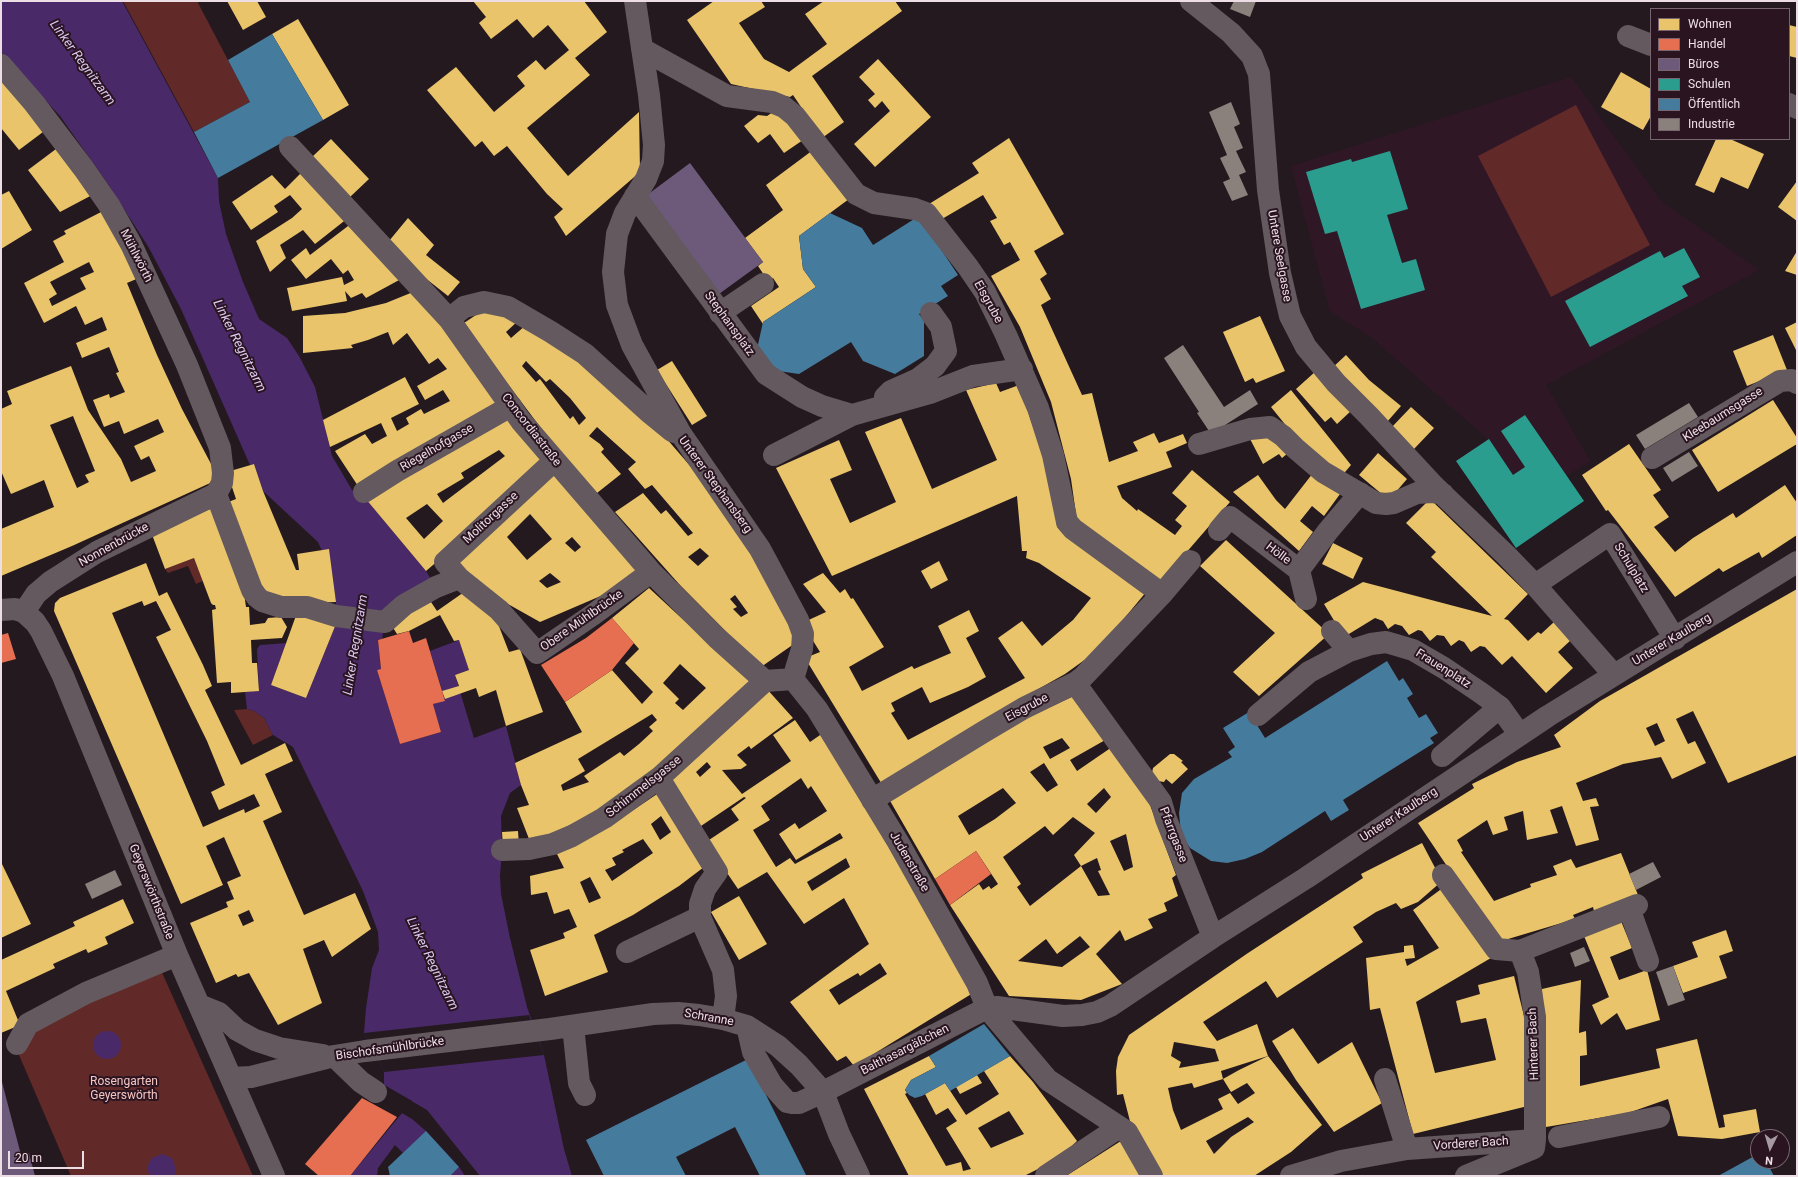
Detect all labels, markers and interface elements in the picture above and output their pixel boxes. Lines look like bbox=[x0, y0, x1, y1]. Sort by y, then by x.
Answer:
legend bbox=[1650, 8, 1790, 140]
water label: Linker Regnitzarm bbox=[46, 17, 118, 109]
text: Wohnen bbox=[1688, 17, 1732, 31]
text: Handel bbox=[1688, 37, 1726, 51]
text: Büros bbox=[1688, 57, 1719, 71]
text: Schulen bbox=[1688, 77, 1731, 91]
text: Öffentlich bbox=[1688, 97, 1740, 111]
text: Industrie bbox=[1688, 117, 1735, 131]
street label: Untere Seelgasse bbox=[1264, 209, 1294, 303]
street label: Mühlwörth bbox=[117, 227, 155, 285]
street label: Eisgrube bbox=[970, 278, 1006, 326]
street label: Stephansplatz bbox=[701, 289, 757, 359]
water label: Linker Regnitzarm bbox=[209, 297, 269, 395]
street label: Kleebaumsgasse bbox=[1680, 385, 1766, 445]
street label: Concordiastraße bbox=[498, 391, 564, 469]
street label: Riegelhofgasse bbox=[398, 421, 476, 475]
street label: Unterer Stephansberg bbox=[675, 434, 755, 536]
street label: Molitorgasse bbox=[461, 489, 521, 547]
street label: Nonnenbrücke bbox=[77, 520, 151, 570]
street label: Hölle bbox=[1263, 540, 1293, 568]
street label: Schulplatz bbox=[1611, 540, 1651, 596]
street label: Obere Mühlbrücke bbox=[538, 587, 626, 655]
water label: Linker Regnitzarm bbox=[340, 594, 372, 696]
street label: Unterer Kaulberg bbox=[1630, 611, 1714, 669]
street label: Frauenplatz bbox=[1413, 646, 1473, 692]
street label: Eisgrube bbox=[1003, 691, 1051, 725]
street label: Schimmelsgasse bbox=[604, 753, 684, 821]
street label: Unterer Kaulberg bbox=[1358, 785, 1440, 845]
street label: Pfarrgasse bbox=[1156, 805, 1190, 865]
street label: Judenstraße bbox=[886, 829, 932, 895]
street label: Geyerswörthstraße bbox=[125, 842, 177, 942]
water label: Linker Regnitzarm bbox=[403, 915, 461, 1013]
street label: Schranne bbox=[683, 1007, 735, 1029]
street label: Hinterer Bach bbox=[1526, 1007, 1542, 1081]
street label: Balthasargäßchen bbox=[859, 1022, 951, 1078]
street label: Bischofsmühlbrücke bbox=[335, 1034, 445, 1064]
park label: Rosengarten Geyerswörth bbox=[90, 1075, 158, 1103]
north arrow bbox=[1750, 1129, 1790, 1169]
street label: Vorderer Bach bbox=[1433, 1134, 1509, 1154]
scale bar bbox=[10, 1143, 86, 1169]
text: 20 m bbox=[15, 1151, 42, 1165]
text: N bbox=[1765, 1154, 1773, 1167]

